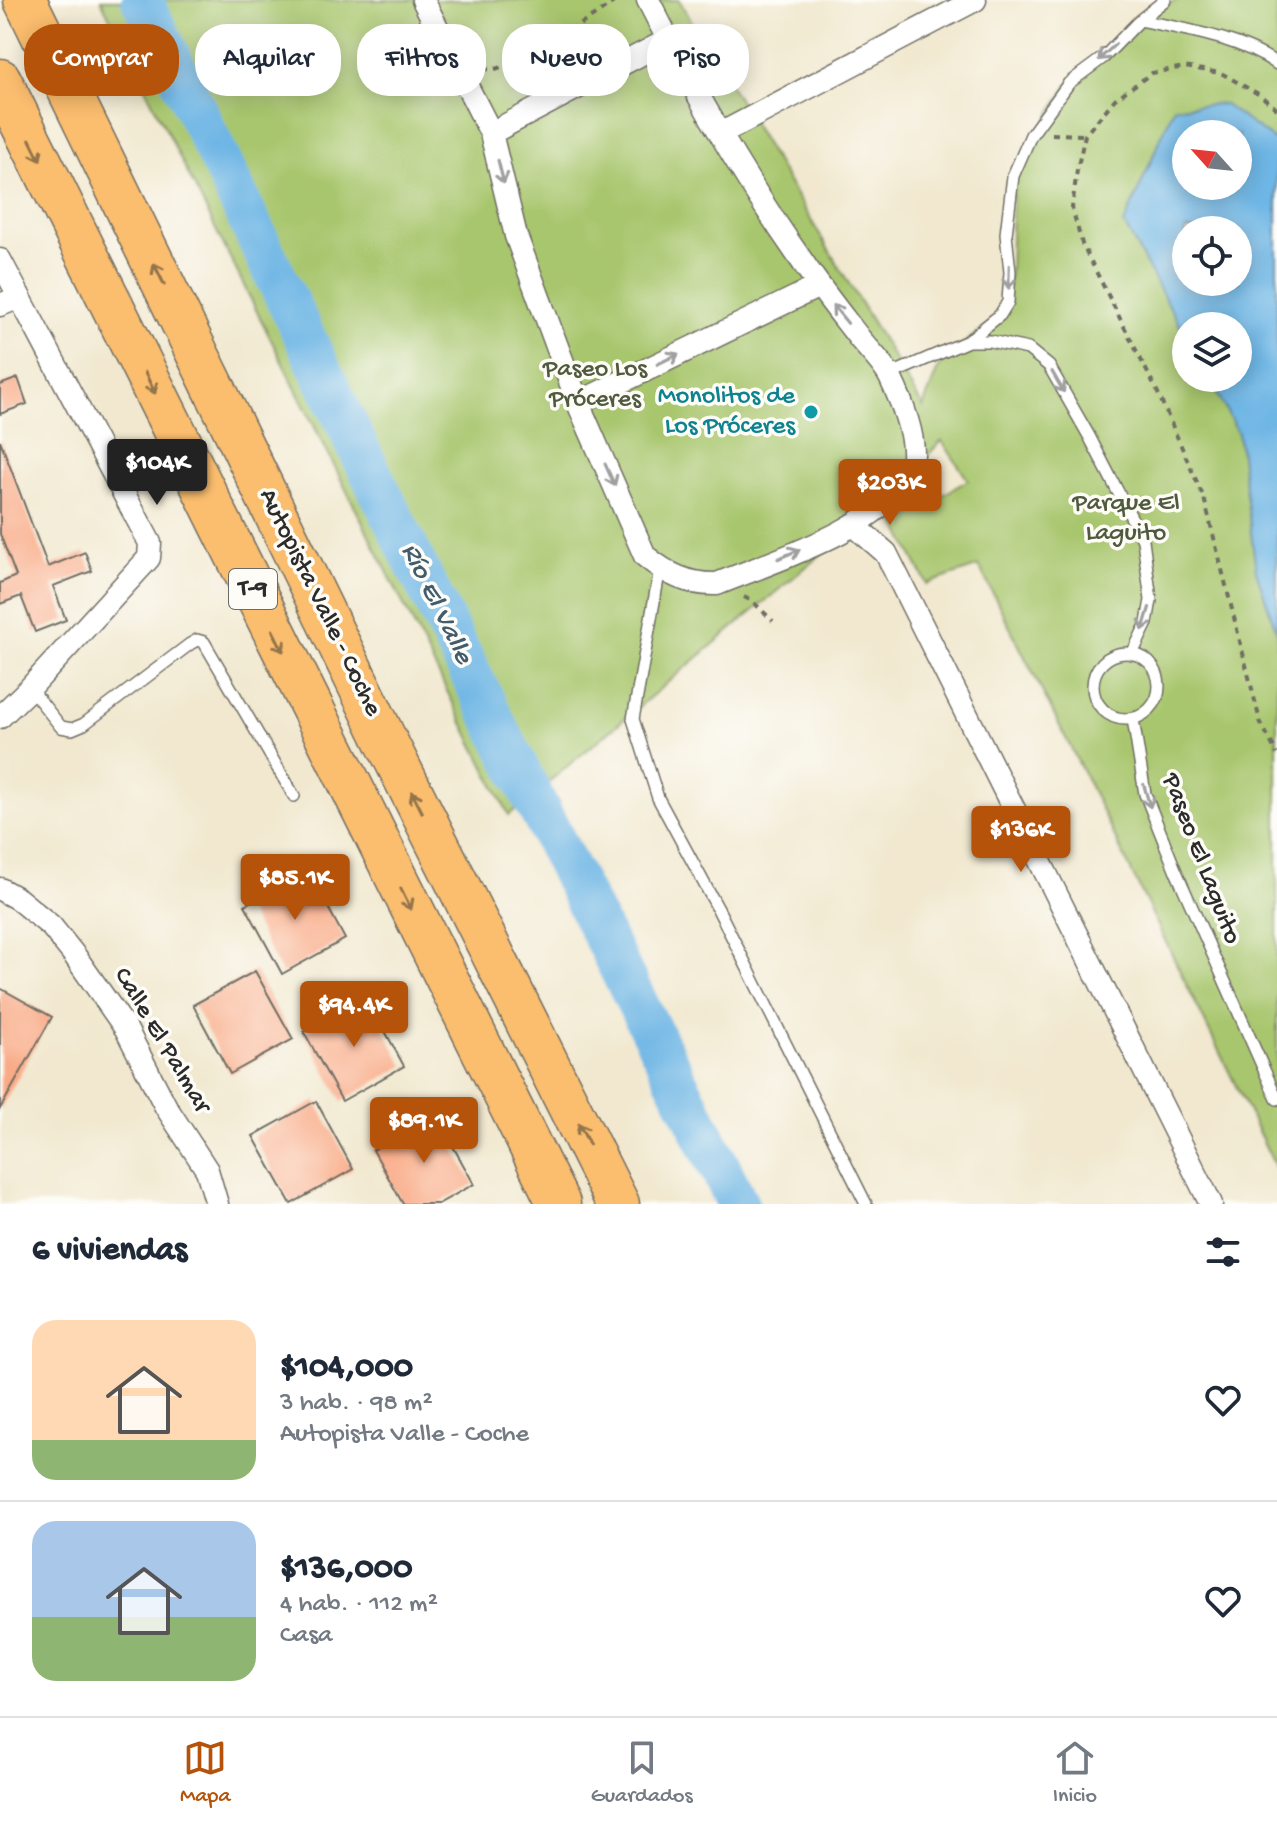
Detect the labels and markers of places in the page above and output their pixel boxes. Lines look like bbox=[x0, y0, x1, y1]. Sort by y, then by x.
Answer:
place label: Monolitos de Los Próceres bbox=[658, 382, 796, 443]
marker: Monolitos de Los Próceres bbox=[802, 403, 820, 421]
pin: $104K bbox=[101, 439, 213, 507]
pin: $203K bbox=[834, 459, 946, 527]
pin: $136K bbox=[965, 806, 1077, 874]
pin: $85.1K bbox=[230, 854, 360, 922]
pin: $94.4K bbox=[289, 981, 419, 1049]
pin: $89.1K bbox=[359, 1097, 489, 1165]

